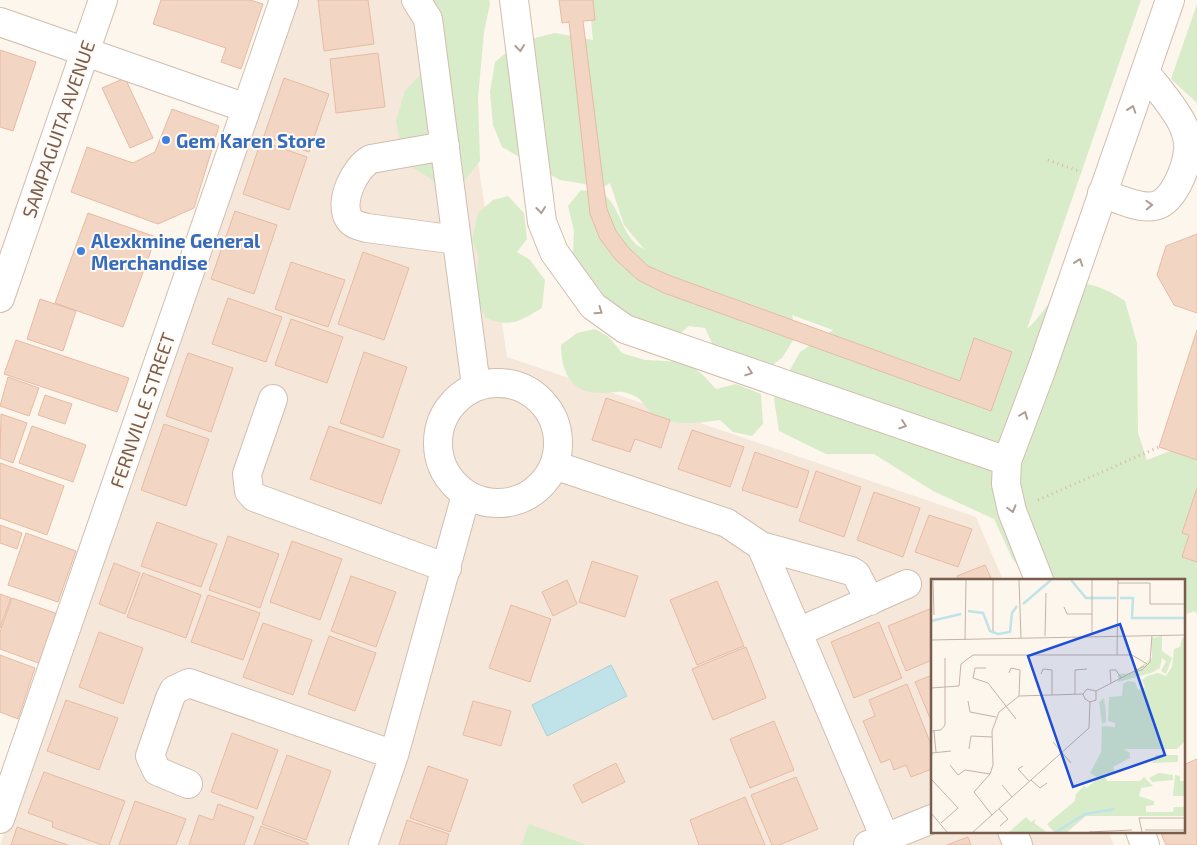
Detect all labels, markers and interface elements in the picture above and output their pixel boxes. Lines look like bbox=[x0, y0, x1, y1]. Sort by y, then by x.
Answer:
street label: SAMPAGUITA AVENUE bbox=[17, 37, 99, 221]
one-way arrow bbox=[514, 45, 525, 53]
one-way arrow bbox=[1126, 105, 1136, 113]
place label: Gem Karen Store bbox=[176, 129, 326, 152]
marker: Gem Karen Store bbox=[160, 134, 172, 146]
one-way arrow bbox=[1145, 200, 1153, 211]
one-way arrow bbox=[535, 206, 546, 214]
place label: Alexkmine General Merchandise bbox=[91, 229, 261, 274]
marker: Alexkmine General Merchandise bbox=[75, 245, 87, 257]
one-way arrow bbox=[1073, 258, 1083, 267]
one-way arrow bbox=[594, 305, 603, 314]
street label: FERNVILLE STREET bbox=[105, 329, 179, 491]
one-way arrow bbox=[744, 366, 753, 376]
one-way arrow bbox=[1018, 411, 1029, 420]
one-way arrow bbox=[898, 419, 906, 429]
one-way arrow bbox=[1006, 504, 1017, 513]
inset map bbox=[931, 579, 1184, 832]

